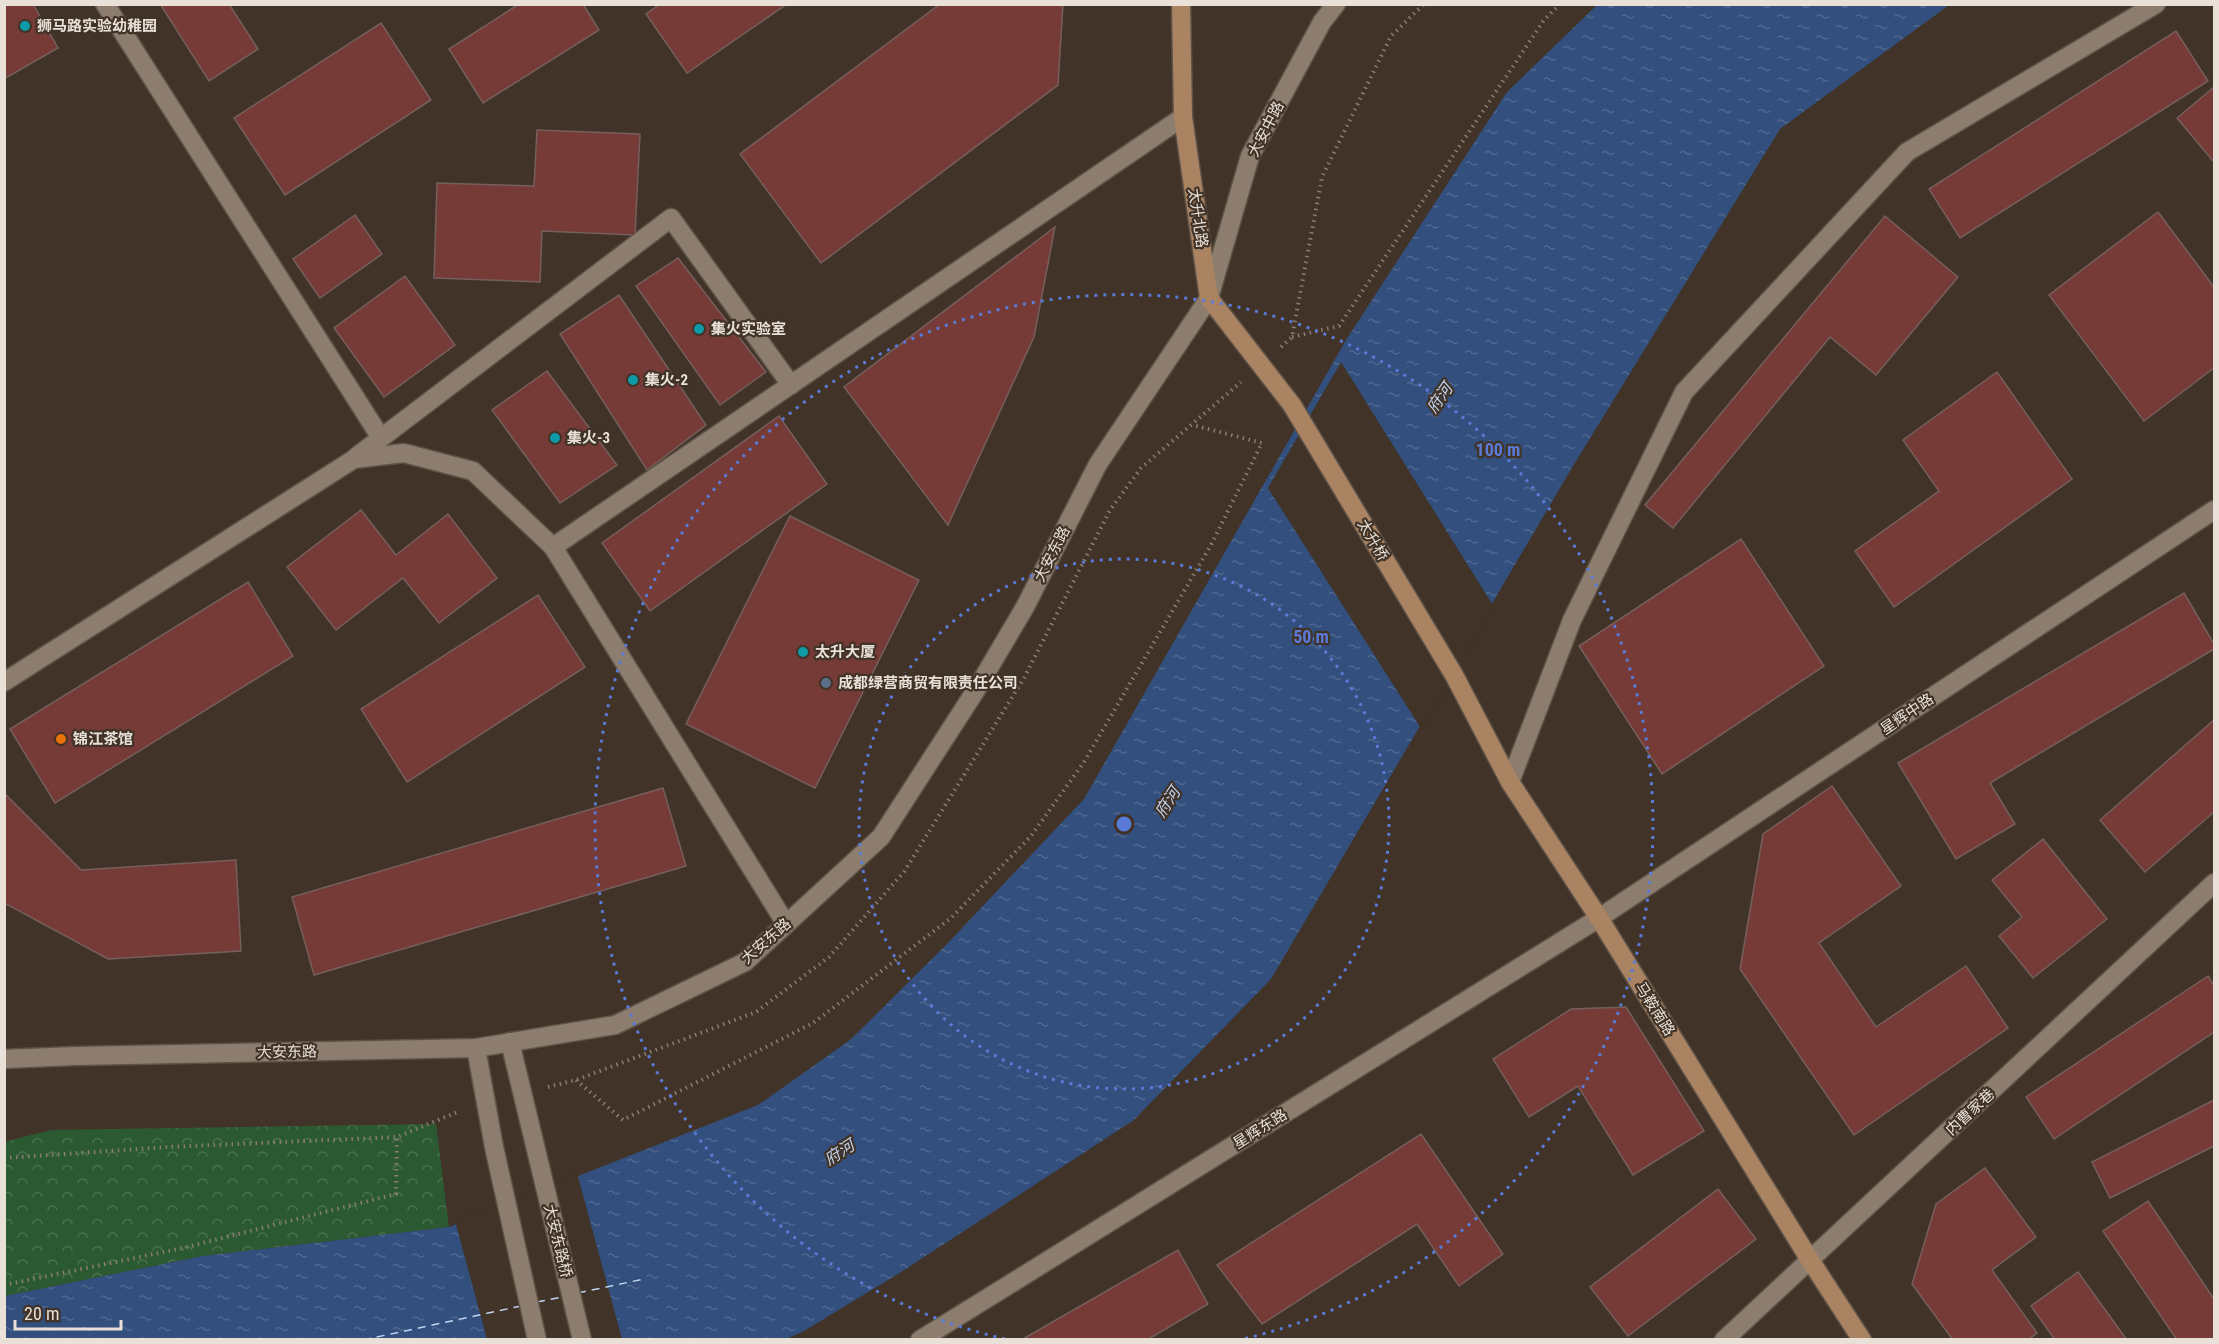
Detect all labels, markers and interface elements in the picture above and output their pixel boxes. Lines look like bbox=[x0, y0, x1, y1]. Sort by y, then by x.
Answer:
place label: 狮马路实验幼稚园 bbox=[37, 17, 157, 35]
marker: 狮马路实验幼稚园 bbox=[18, 19, 32, 33]
street label: 大安中路 bbox=[1244, 98, 1288, 160]
street label: 太升北路 bbox=[1185, 187, 1211, 249]
place label: 集火实验室 bbox=[710, 320, 786, 338]
marker: 集火实验室 bbox=[692, 322, 706, 336]
place label: 集火-2 bbox=[644, 371, 688, 389]
marker: 集火-2 bbox=[626, 373, 640, 387]
water label: 府河 bbox=[1422, 377, 1458, 417]
place label: 集火-3 bbox=[566, 429, 610, 447]
marker: 集火-3 bbox=[548, 431, 562, 445]
text: 100 m bbox=[1476, 439, 1520, 460]
street label: 太升桥 bbox=[1354, 516, 1392, 564]
street label: 大安东路 bbox=[1030, 523, 1074, 585]
text: 50 m bbox=[1293, 626, 1329, 647]
place label: 太升大厦 bbox=[815, 643, 875, 661]
marker: 太升大厦 bbox=[796, 645, 810, 659]
place label: 成都绿营商贸有限责任公司 bbox=[838, 674, 1018, 692]
marker: 成都绿营商贸有限责任公司 bbox=[819, 676, 833, 690]
street label: 星辉中路 bbox=[1877, 690, 1937, 738]
place label: 锦江茶馆 bbox=[73, 730, 133, 748]
marker: 锦江茶馆 bbox=[54, 732, 68, 746]
water label: 府河 bbox=[1151, 781, 1186, 821]
centre of rings bbox=[1114, 814, 1134, 834]
street label: 大安东路 bbox=[737, 915, 795, 967]
street label: 马鞍南路 bbox=[1631, 979, 1679, 1039]
street label: 大安东路 bbox=[257, 1042, 317, 1062]
street label: 内曹家巷 bbox=[1942, 1085, 1998, 1139]
street label: 星辉东路 bbox=[1230, 1105, 1290, 1153]
water label: 府河 bbox=[821, 1134, 860, 1169]
street label: 大安东路桥 bbox=[540, 1202, 576, 1280]
scale bar bbox=[15, 1293, 122, 1331]
text: 20 m bbox=[24, 1303, 59, 1324]

